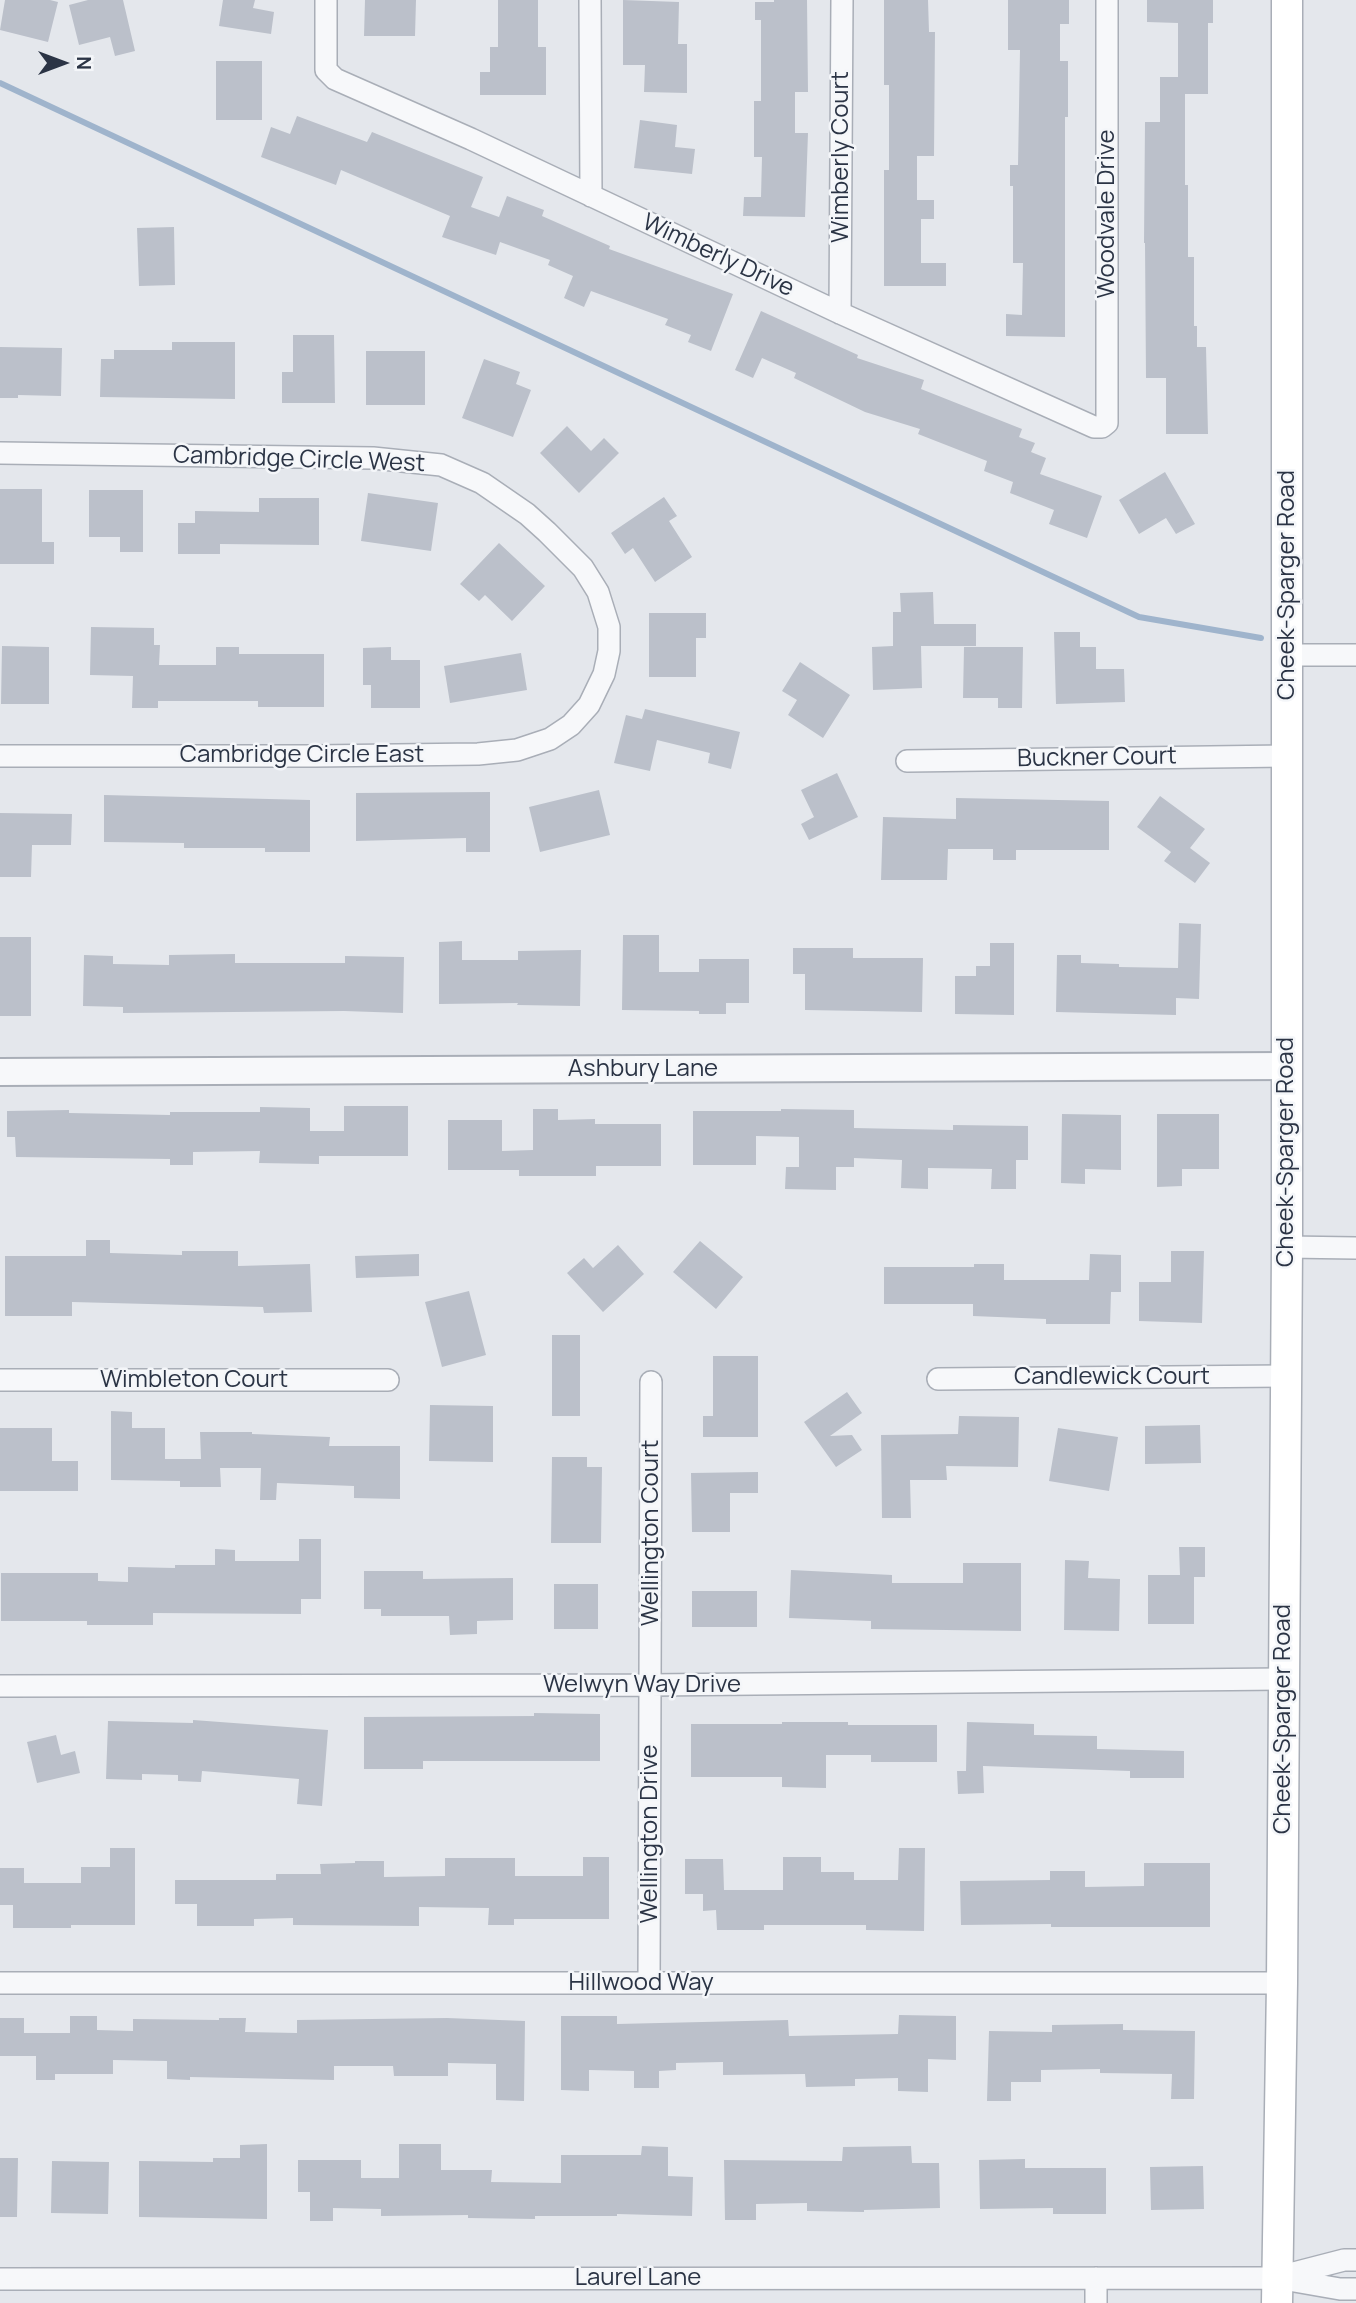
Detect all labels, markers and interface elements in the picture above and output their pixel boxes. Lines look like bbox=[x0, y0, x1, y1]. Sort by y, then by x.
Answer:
north arrow bbox=[28, 28, 98, 98]
text: N bbox=[71, 56, 97, 70]
street label: Wimberly Court bbox=[827, 71, 855, 243]
street label: Woodvale Drive bbox=[1093, 130, 1121, 298]
street label: Wimberly Drive bbox=[638, 208, 798, 304]
street label: Cambridge Circle West bbox=[172, 441, 426, 479]
street label: Cheek-Sparger Road bbox=[1273, 470, 1301, 700]
street label: Cambridge Circle East bbox=[180, 741, 424, 769]
street label: Buckner Court bbox=[1017, 742, 1177, 774]
street label: Cheek-Sparger Road bbox=[1272, 1037, 1300, 1267]
street label: Ashbury Lane bbox=[568, 1055, 718, 1083]
street label: Candlewick Court bbox=[1014, 1363, 1210, 1391]
street label: Wimbleton Court bbox=[100, 1366, 288, 1394]
street label: Wellington Court bbox=[637, 1440, 665, 1626]
street label: Cheek-Sparger Road bbox=[1269, 1604, 1297, 1834]
street label: Welwyn Way Drive bbox=[543, 1671, 741, 1699]
street label: Wellington Drive bbox=[636, 1745, 664, 1923]
street label: Hillwood Way bbox=[568, 1969, 714, 1997]
street label: Laurel Lane bbox=[575, 2264, 701, 2292]

